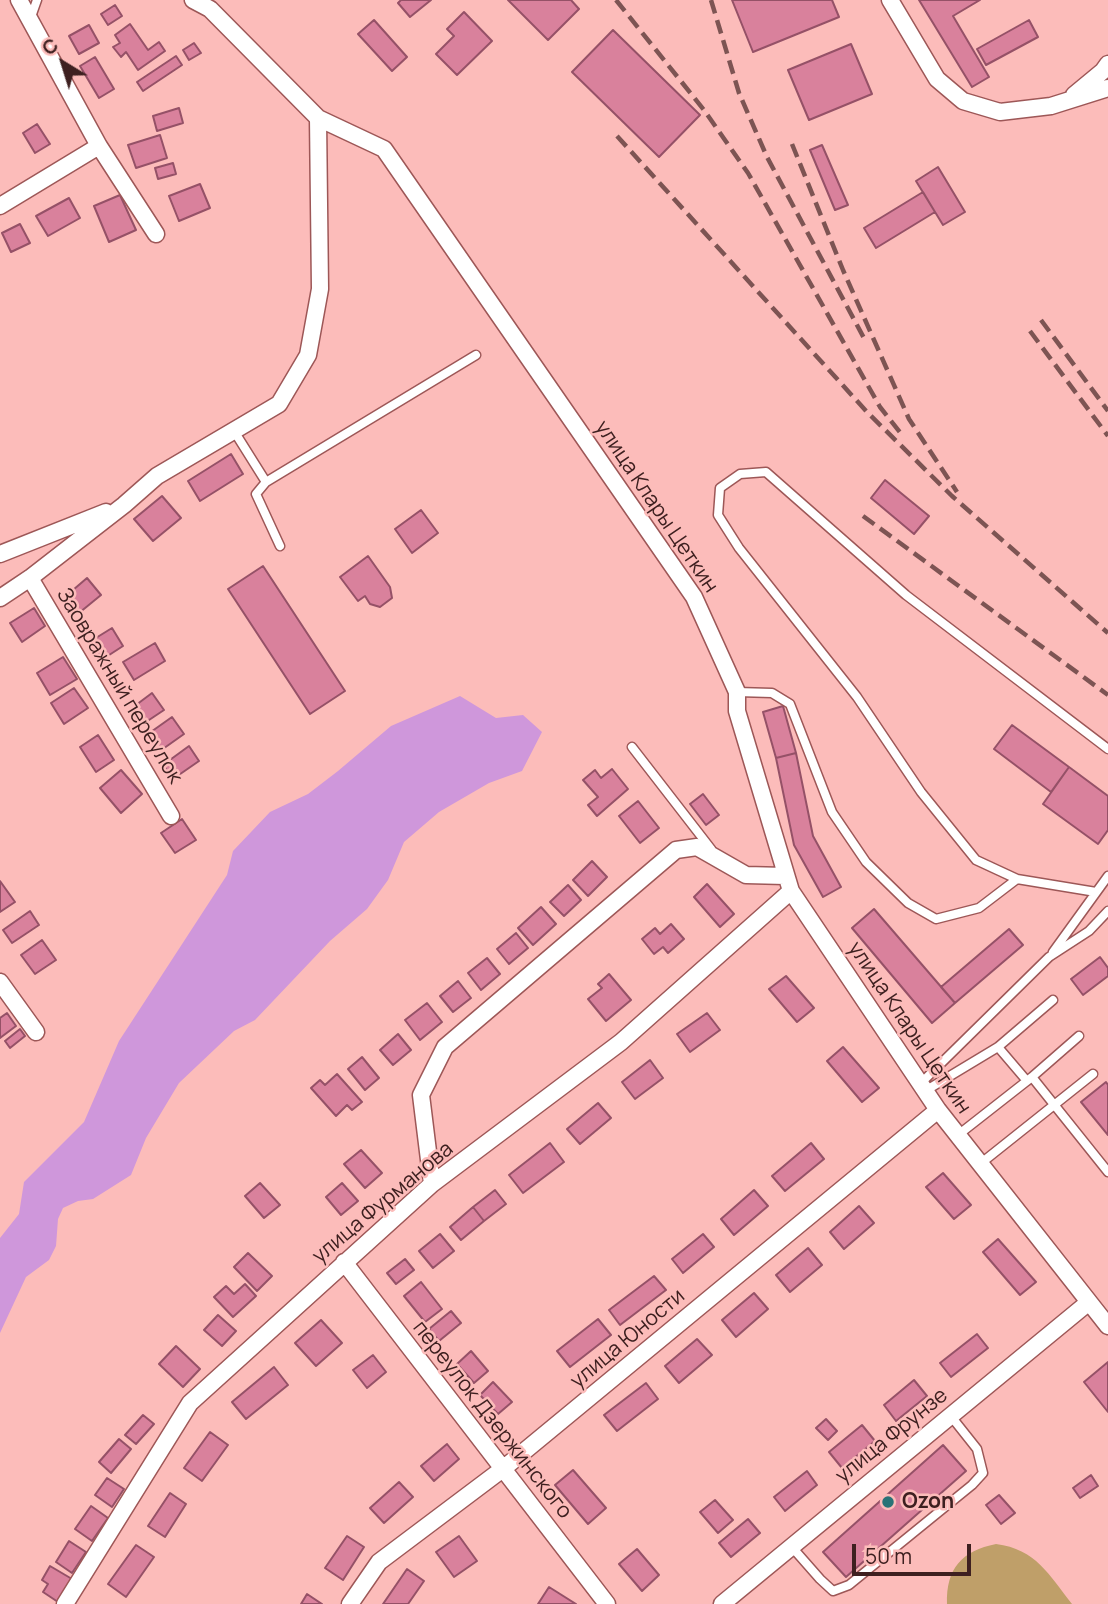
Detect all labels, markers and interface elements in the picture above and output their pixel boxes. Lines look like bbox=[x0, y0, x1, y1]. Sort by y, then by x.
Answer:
north arrow bbox=[28, 28, 98, 98]
text: С bbox=[37, 32, 64, 61]
street label: улица Клары Цеткин bbox=[589, 416, 723, 598]
street label: Заовражный переулок bbox=[51, 584, 187, 788]
street label: улица Клары Цеткин bbox=[842, 937, 976, 1119]
street label: улица Фурманова bbox=[308, 1137, 458, 1269]
street label: улица Юности bbox=[566, 1284, 690, 1394]
street label: переулок Дзержинского bbox=[407, 1316, 577, 1524]
street label: улица Фрунзе bbox=[831, 1383, 953, 1489]
place label: Ozon bbox=[902, 1489, 954, 1515]
marker: Ozon bbox=[880, 1494, 896, 1510]
scale bar bbox=[856, 1530, 975, 1574]
text: 50 m bbox=[865, 1542, 912, 1570]

